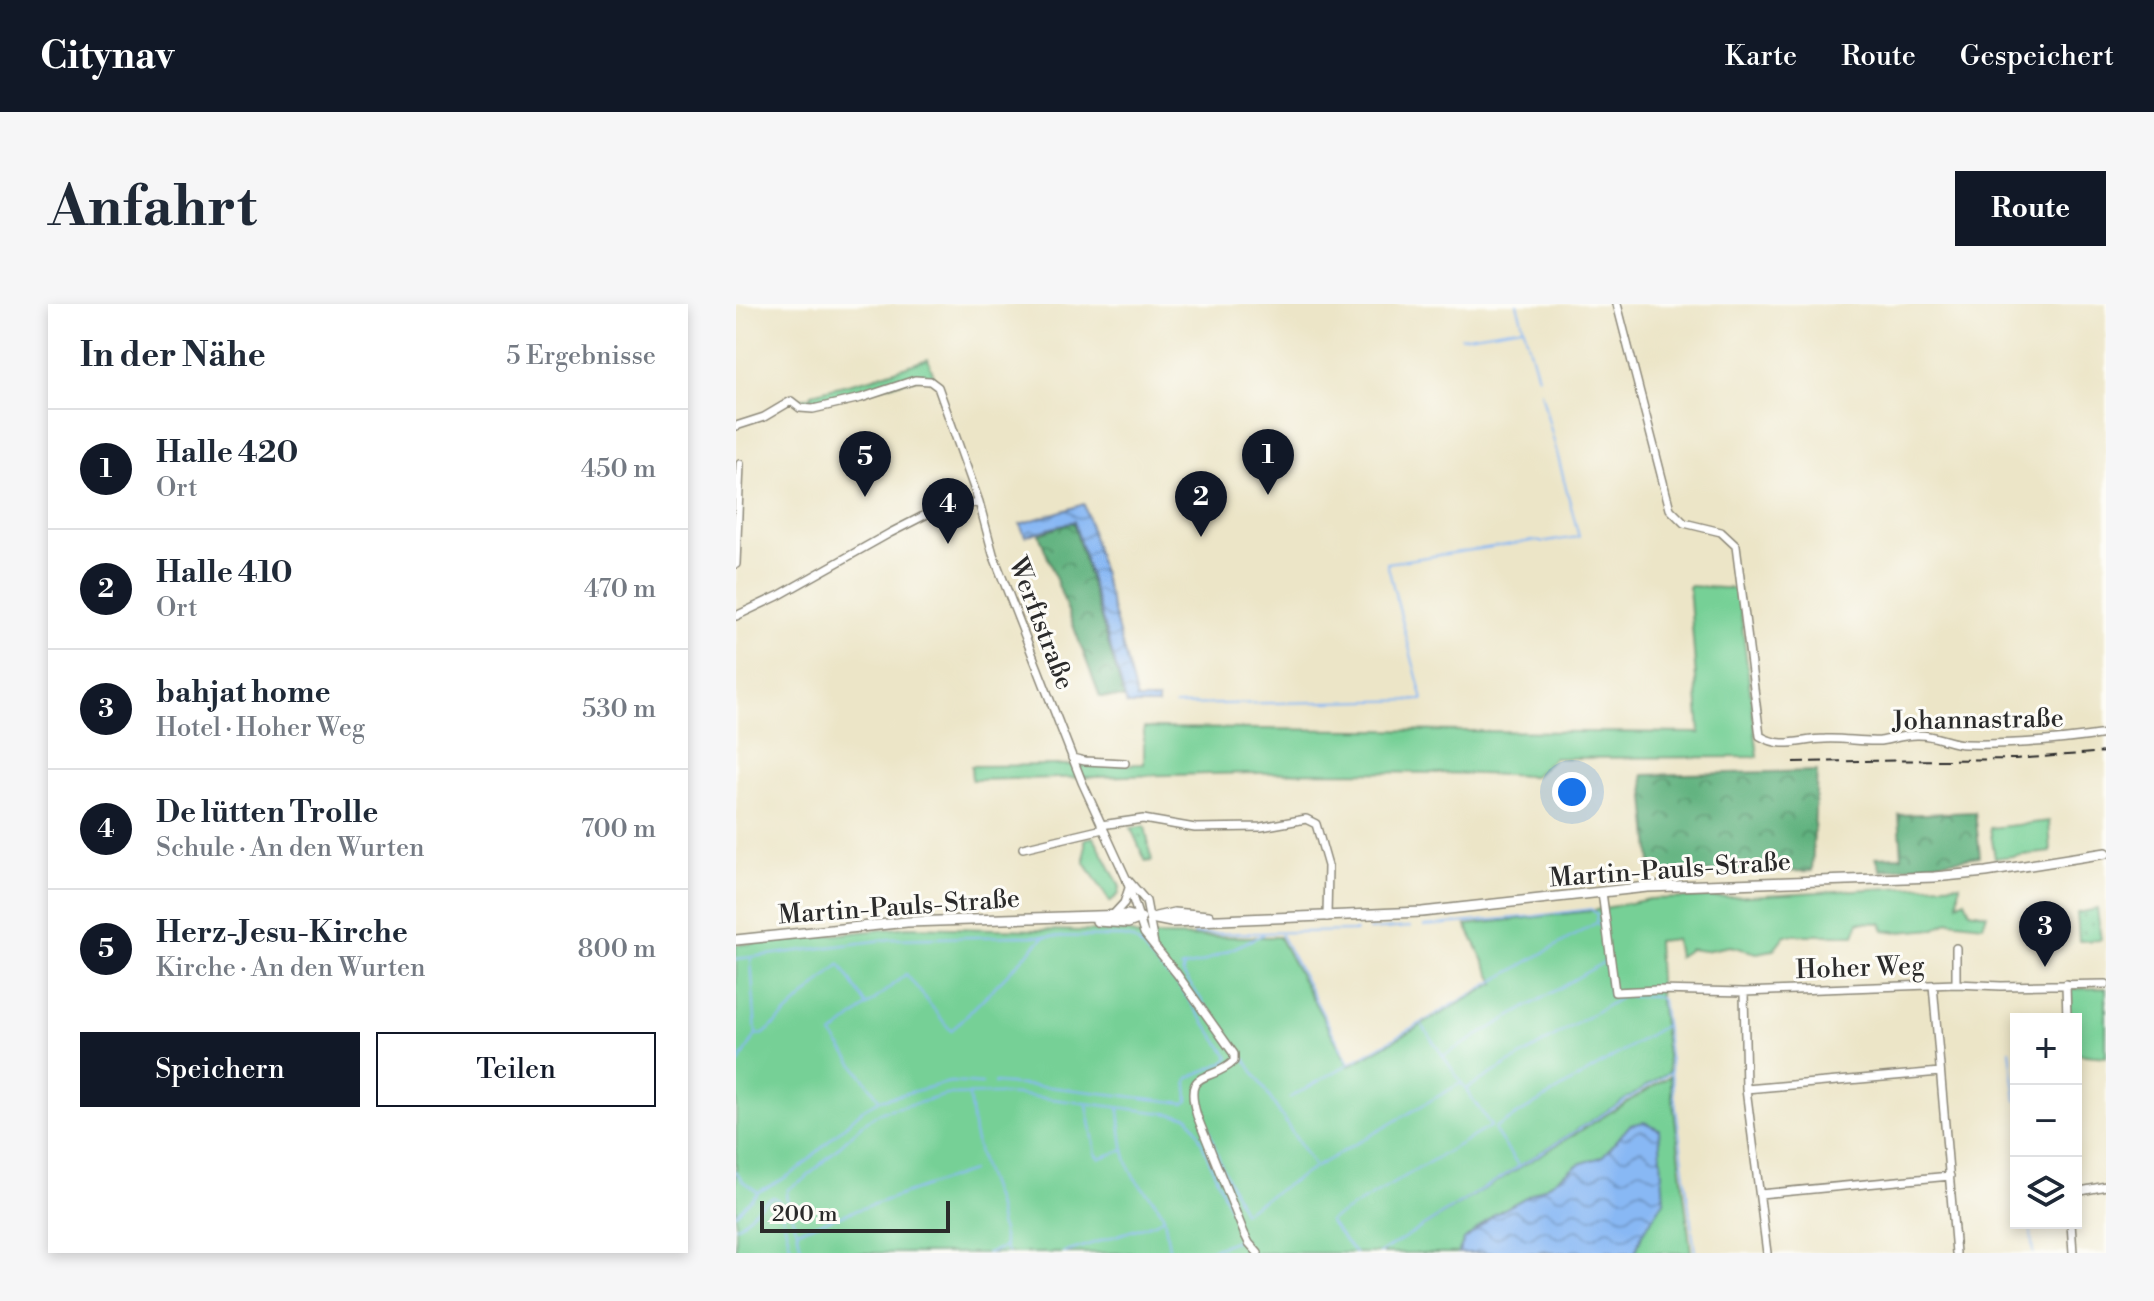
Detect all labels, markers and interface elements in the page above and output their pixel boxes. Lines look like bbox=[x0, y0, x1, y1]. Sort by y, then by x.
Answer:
text: Citynav bbox=[40, 33, 174, 80]
text: Karte bbox=[1725, 39, 1797, 74]
text: Route bbox=[1841, 39, 1916, 74]
text: Gespeichert bbox=[1960, 39, 2114, 74]
button: Route bbox=[1955, 171, 2106, 246]
text: Anfahrt bbox=[48, 173, 257, 243]
text: In der Nähe bbox=[80, 335, 266, 377]
text: 5 Ergebnisse bbox=[506, 340, 656, 372]
pin: 1 bbox=[1242, 429, 1294, 495]
pin: 5 bbox=[839, 431, 891, 497]
text: Halle 420 bbox=[156, 434, 298, 472]
text: 1 bbox=[100, 453, 112, 485]
text: 450 m bbox=[581, 453, 656, 485]
pin: 2 bbox=[1175, 471, 1227, 537]
text: Ort bbox=[156, 472, 198, 504]
pin: 4 bbox=[922, 478, 974, 544]
street label: Werftstraße bbox=[1001, 552, 1081, 694]
text: Halle 410 bbox=[156, 554, 293, 592]
text: 2 bbox=[98, 573, 114, 605]
text: 470 m bbox=[584, 573, 656, 605]
text: Ort bbox=[156, 592, 198, 624]
text: bahjat home bbox=[156, 674, 331, 712]
text: 3 bbox=[98, 693, 114, 725]
text: 530 m bbox=[582, 693, 656, 725]
street label: Johannastraße bbox=[1891, 703, 2064, 738]
text: Hotel · Hoher Weg bbox=[156, 712, 365, 744]
your location bbox=[1552, 772, 1592, 812]
text: De lütten Trolle bbox=[156, 794, 378, 832]
text: 4 bbox=[97, 813, 115, 845]
text: 700 m bbox=[581, 813, 656, 845]
text: Schule · An den Wurten bbox=[156, 832, 425, 864]
street label: Martin-Pauls-Straße bbox=[1548, 846, 1792, 894]
street label: Martin-Pauls-Straße bbox=[777, 883, 1021, 931]
pin: 3 bbox=[2019, 901, 2071, 967]
text: Herz-Jesu-Kirche bbox=[156, 914, 408, 952]
text: 5 bbox=[98, 933, 114, 965]
text: 800 m bbox=[577, 933, 656, 965]
street label: Hoher Weg bbox=[1795, 950, 1926, 986]
text: Kirche · An den Wurten bbox=[156, 952, 426, 984]
map controls bbox=[2010, 1013, 2082, 1229]
button: + bbox=[2010, 1013, 2082, 1085]
button: Speichern bbox=[80, 1032, 360, 1107]
button: Teilen bbox=[376, 1032, 656, 1107]
button: − bbox=[2010, 1085, 2082, 1157]
button: layers bbox=[2010, 1157, 2082, 1229]
scale bar bbox=[760, 1197, 950, 1233]
text: 200 m bbox=[772, 1201, 838, 1228]

